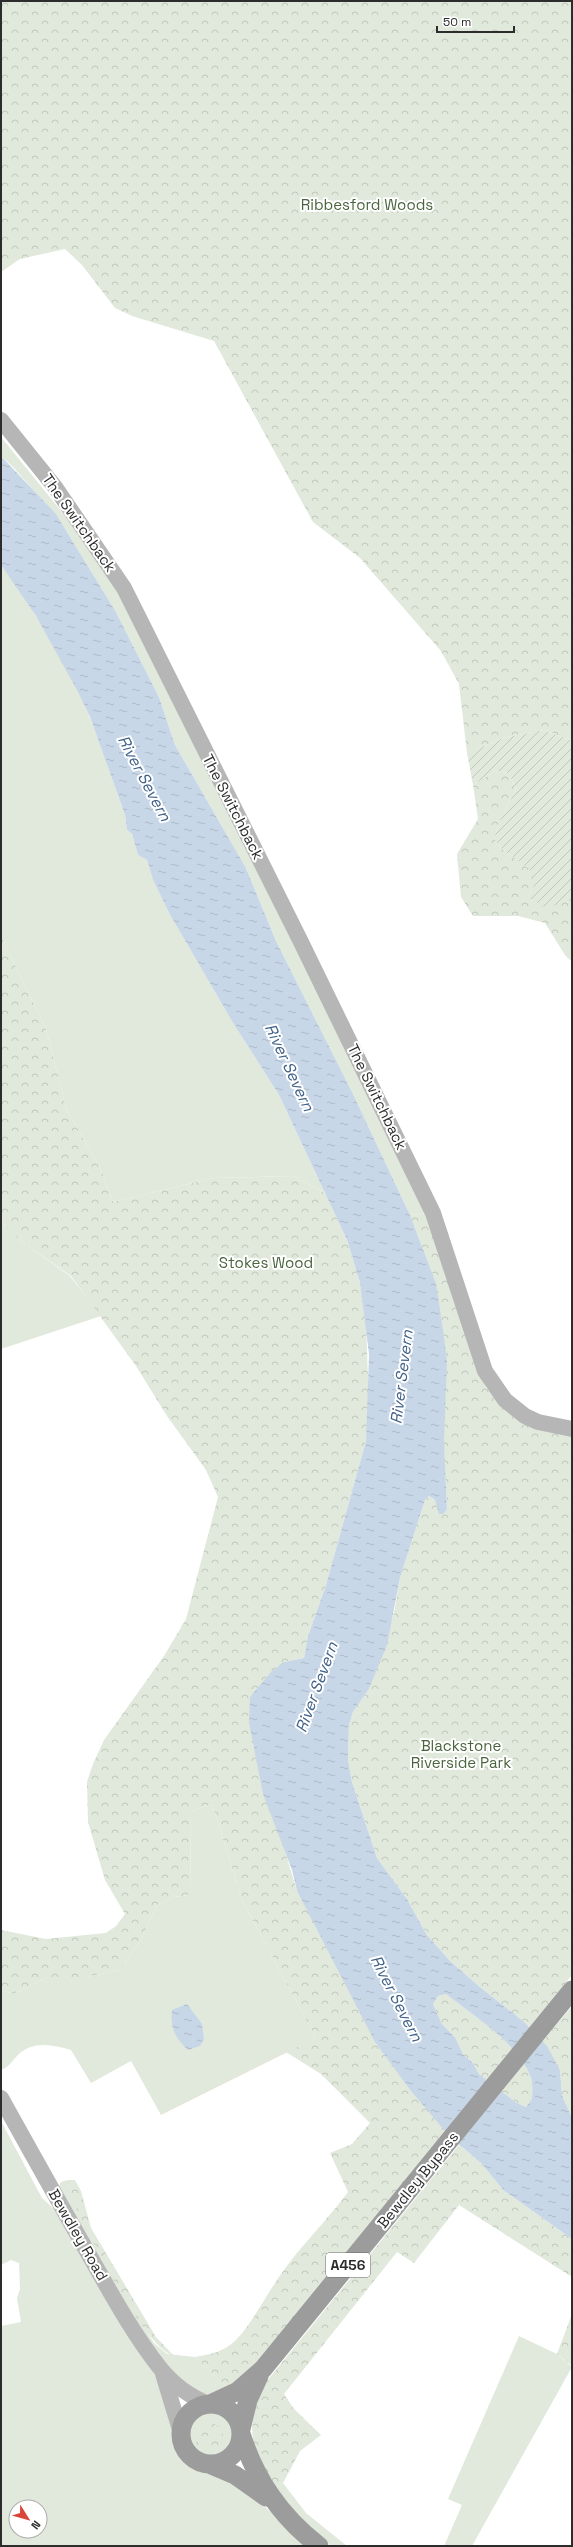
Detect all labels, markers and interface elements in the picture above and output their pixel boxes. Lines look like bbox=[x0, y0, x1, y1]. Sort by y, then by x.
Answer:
scale bar bbox=[437, 8, 514, 34]
text: 50 m bbox=[443, 14, 471, 30]
park label: Ribbesford Woods bbox=[301, 195, 433, 214]
street label: The Switchback bbox=[38, 470, 120, 575]
water label: River Severn bbox=[113, 732, 177, 826]
street label: The Switchback bbox=[199, 751, 268, 863]
water label: River Severn bbox=[260, 1020, 320, 1116]
street label: The Switchback bbox=[344, 1041, 411, 1153]
park label: Stokes Wood bbox=[219, 1253, 313, 1272]
water label: River Severn bbox=[385, 1328, 418, 1425]
water label: River Severn bbox=[290, 1638, 343, 1735]
park label: Blackstone Riverside Park bbox=[411, 1736, 511, 1772]
water label: River Severn bbox=[366, 1951, 428, 2046]
street label: Bewdley Bypass bbox=[373, 2127, 462, 2232]
street label: Bewdley Road bbox=[45, 2186, 112, 2284]
road number: A456 bbox=[326, 2253, 370, 2277]
north arrow bbox=[8, 2499, 48, 2539]
text: N bbox=[28, 2518, 44, 2532]

